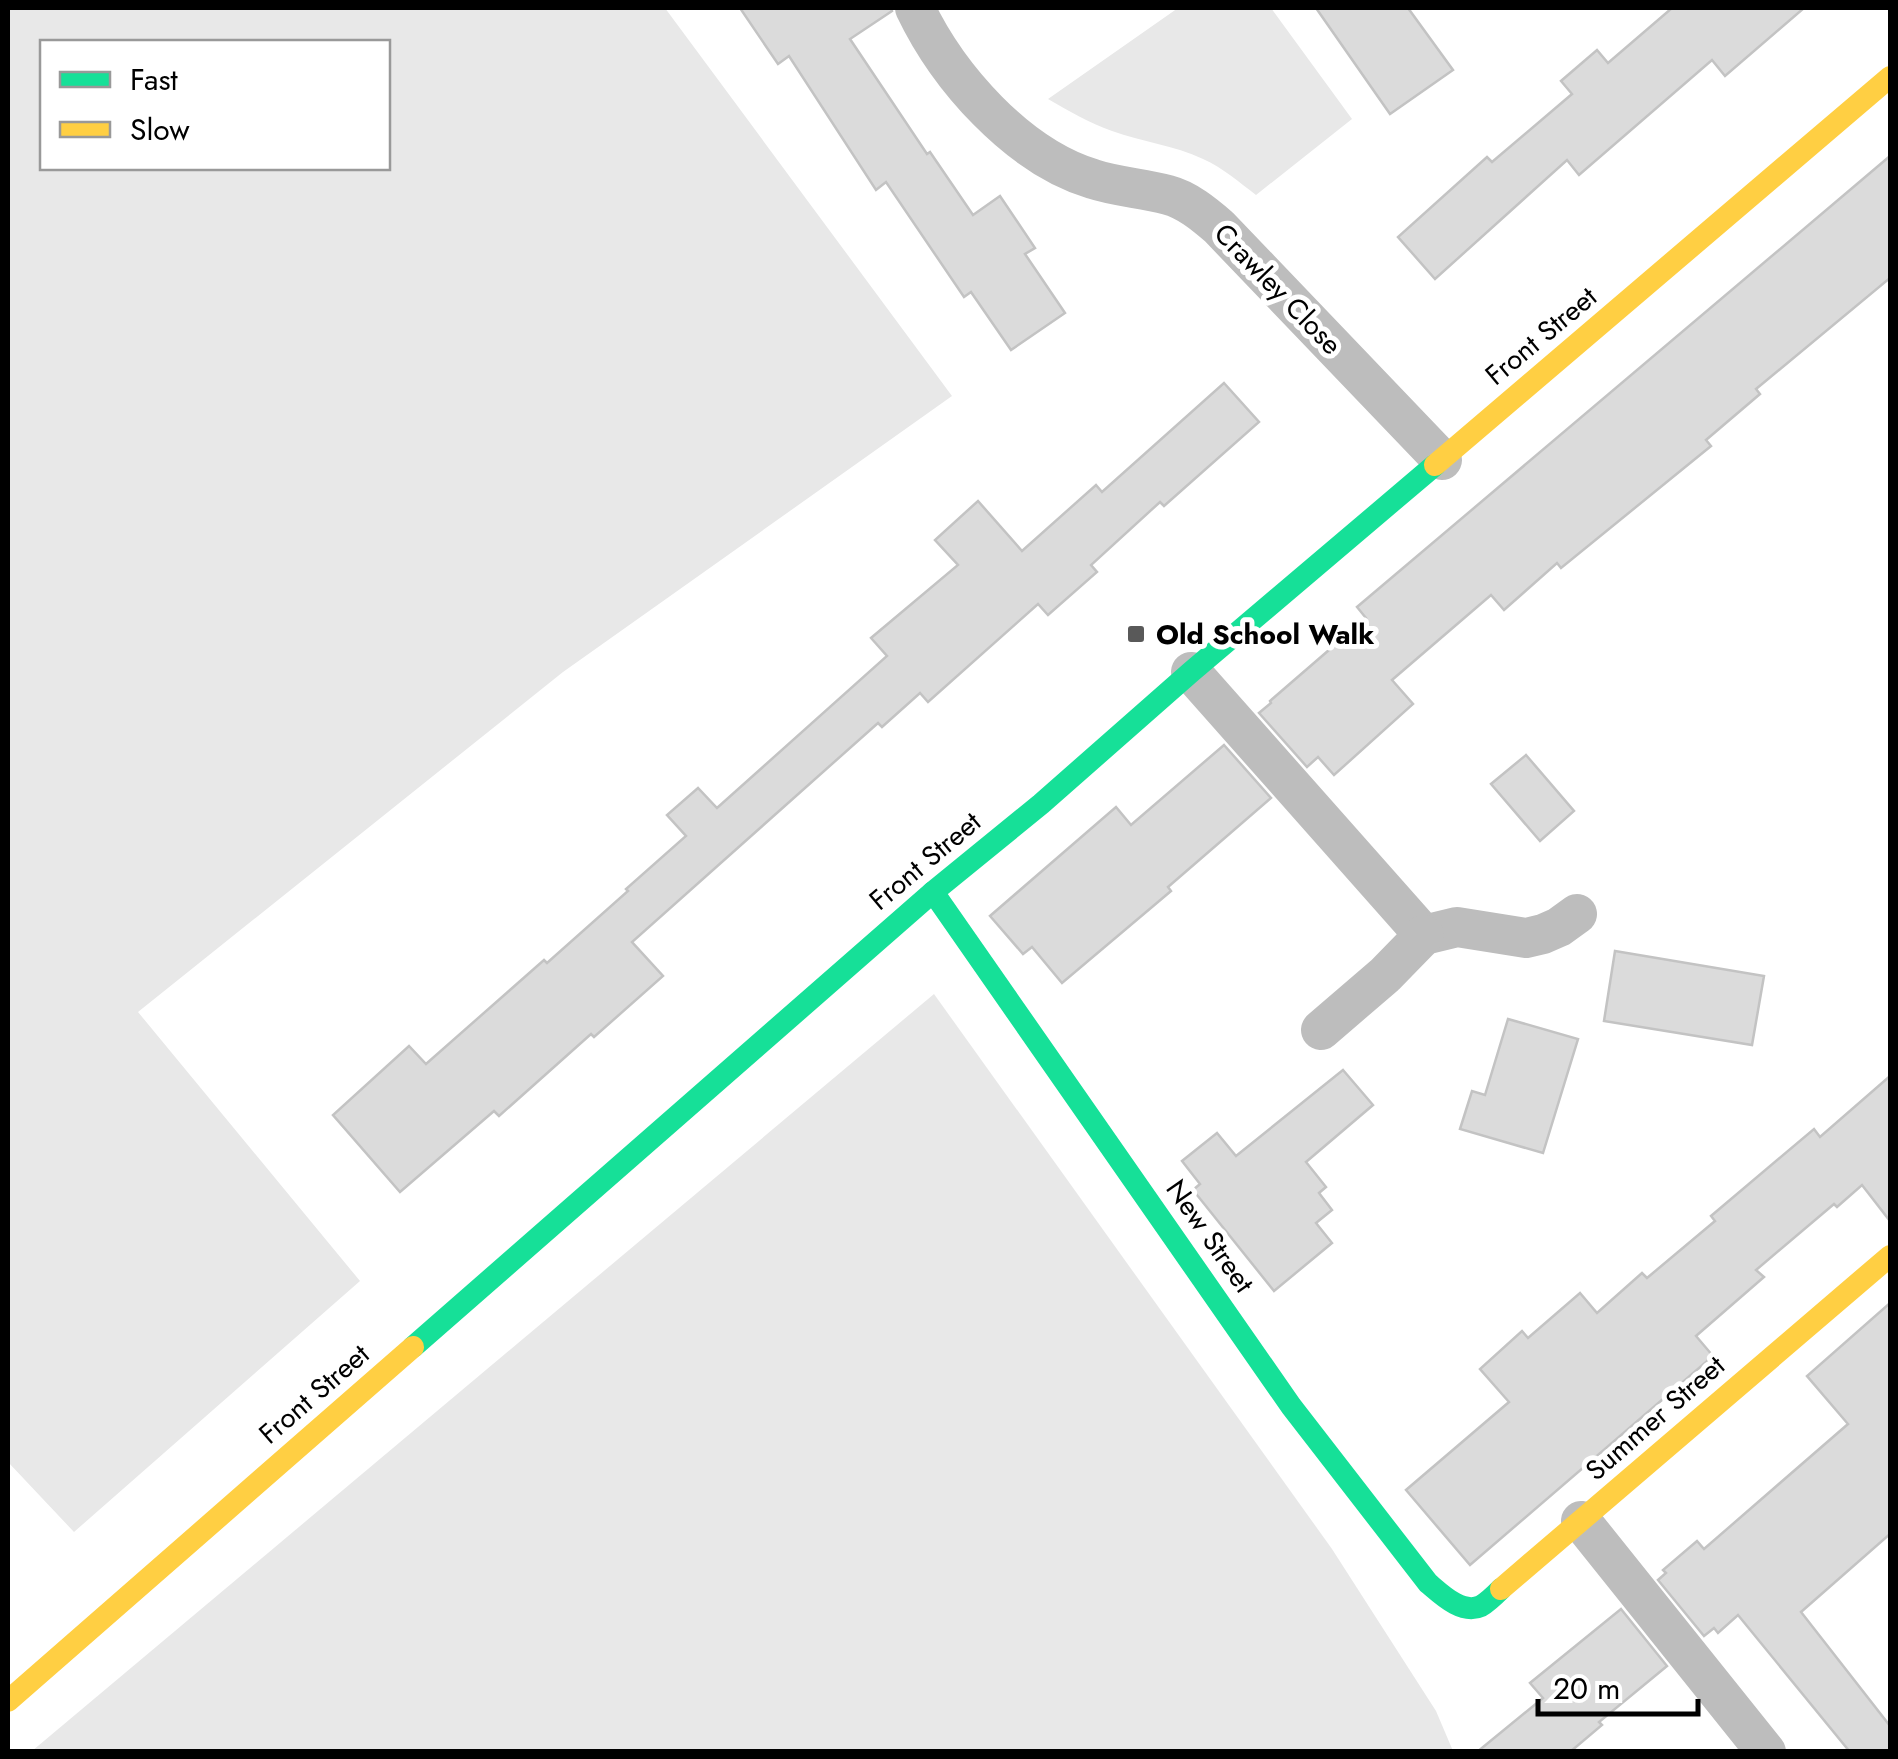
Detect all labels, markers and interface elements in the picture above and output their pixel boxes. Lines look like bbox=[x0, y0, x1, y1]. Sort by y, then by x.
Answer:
legend bbox=[40, 40, 390, 170]
text: Fast bbox=[130, 58, 179, 101]
text: Slow bbox=[130, 108, 190, 151]
street label: Crawley Close bbox=[1205, 214, 1351, 364]
street label: Front Street bbox=[1476, 277, 1606, 395]
place label: Old School Walk bbox=[1156, 614, 1374, 655]
marker: Old School Walk bbox=[1125, 623, 1147, 645]
street label: Front Street bbox=[860, 802, 990, 920]
street label: New Street bbox=[1156, 1171, 1264, 1301]
street label: Front Street bbox=[250, 1334, 378, 1454]
street label: Summer Street bbox=[1576, 1346, 1734, 1490]
scale bar bbox=[1538, 1654, 1698, 1716]
text: 20 m bbox=[1553, 1667, 1620, 1710]

